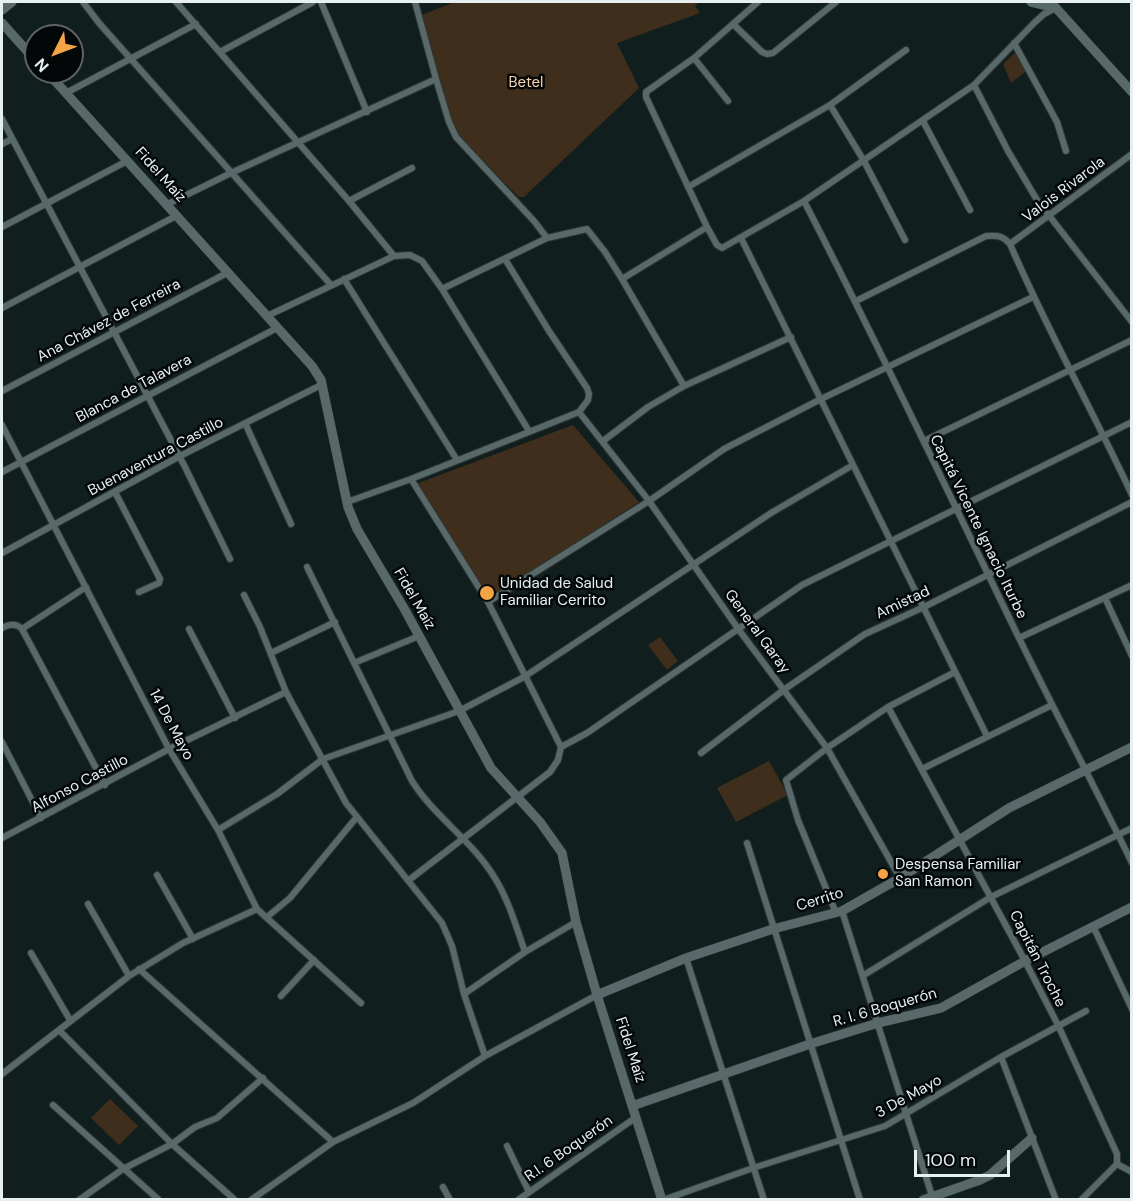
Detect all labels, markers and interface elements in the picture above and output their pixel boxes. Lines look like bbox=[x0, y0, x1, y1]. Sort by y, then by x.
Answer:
north arrow bbox=[24, 24, 84, 84]
text: N bbox=[30, 54, 53, 76]
park label: Betel bbox=[509, 74, 543, 92]
street label: Fidel Maíz bbox=[131, 144, 189, 206]
street label: Valois Rivarola bbox=[1019, 153, 1109, 227]
street label: Ana Chávez de Ferreira bbox=[34, 276, 184, 366]
street label: Blanca de Talavera bbox=[73, 351, 195, 427]
street label: Buenaventura Castillo bbox=[85, 414, 227, 500]
street label: Capitá Vicente Ignacio Iturbe bbox=[925, 432, 1031, 622]
street label: Fidel Maíz bbox=[389, 565, 439, 633]
place label: Unidad de Salud Familiar Cerrito bbox=[500, 575, 613, 610]
street label: Amistad bbox=[873, 583, 933, 623]
marker: Unidad de Salud Familiar Cerrito bbox=[478, 584, 496, 602]
street label: General Garay bbox=[721, 586, 793, 678]
street label: 14 De Mayo bbox=[145, 686, 197, 764]
street label: Alfonso Castillo bbox=[28, 751, 132, 817]
place label: Despensa Familiar San Ramon bbox=[895, 856, 1021, 891]
marker: Despensa Familiar San Ramon bbox=[876, 867, 890, 881]
street label: Cerrito bbox=[794, 884, 846, 916]
street label: Capitán Troche bbox=[1005, 908, 1069, 1010]
street label: R. I. 6 Boquerón bbox=[831, 985, 939, 1031]
street label: Fidel Maíz bbox=[611, 1015, 649, 1085]
street label: 3 De Mayo bbox=[873, 1071, 945, 1123]
street label: R.I. 6 Boquerón bbox=[522, 1112, 616, 1186]
scale bar bbox=[917, 1138, 1013, 1176]
text: 100 m bbox=[925, 1148, 976, 1172]

